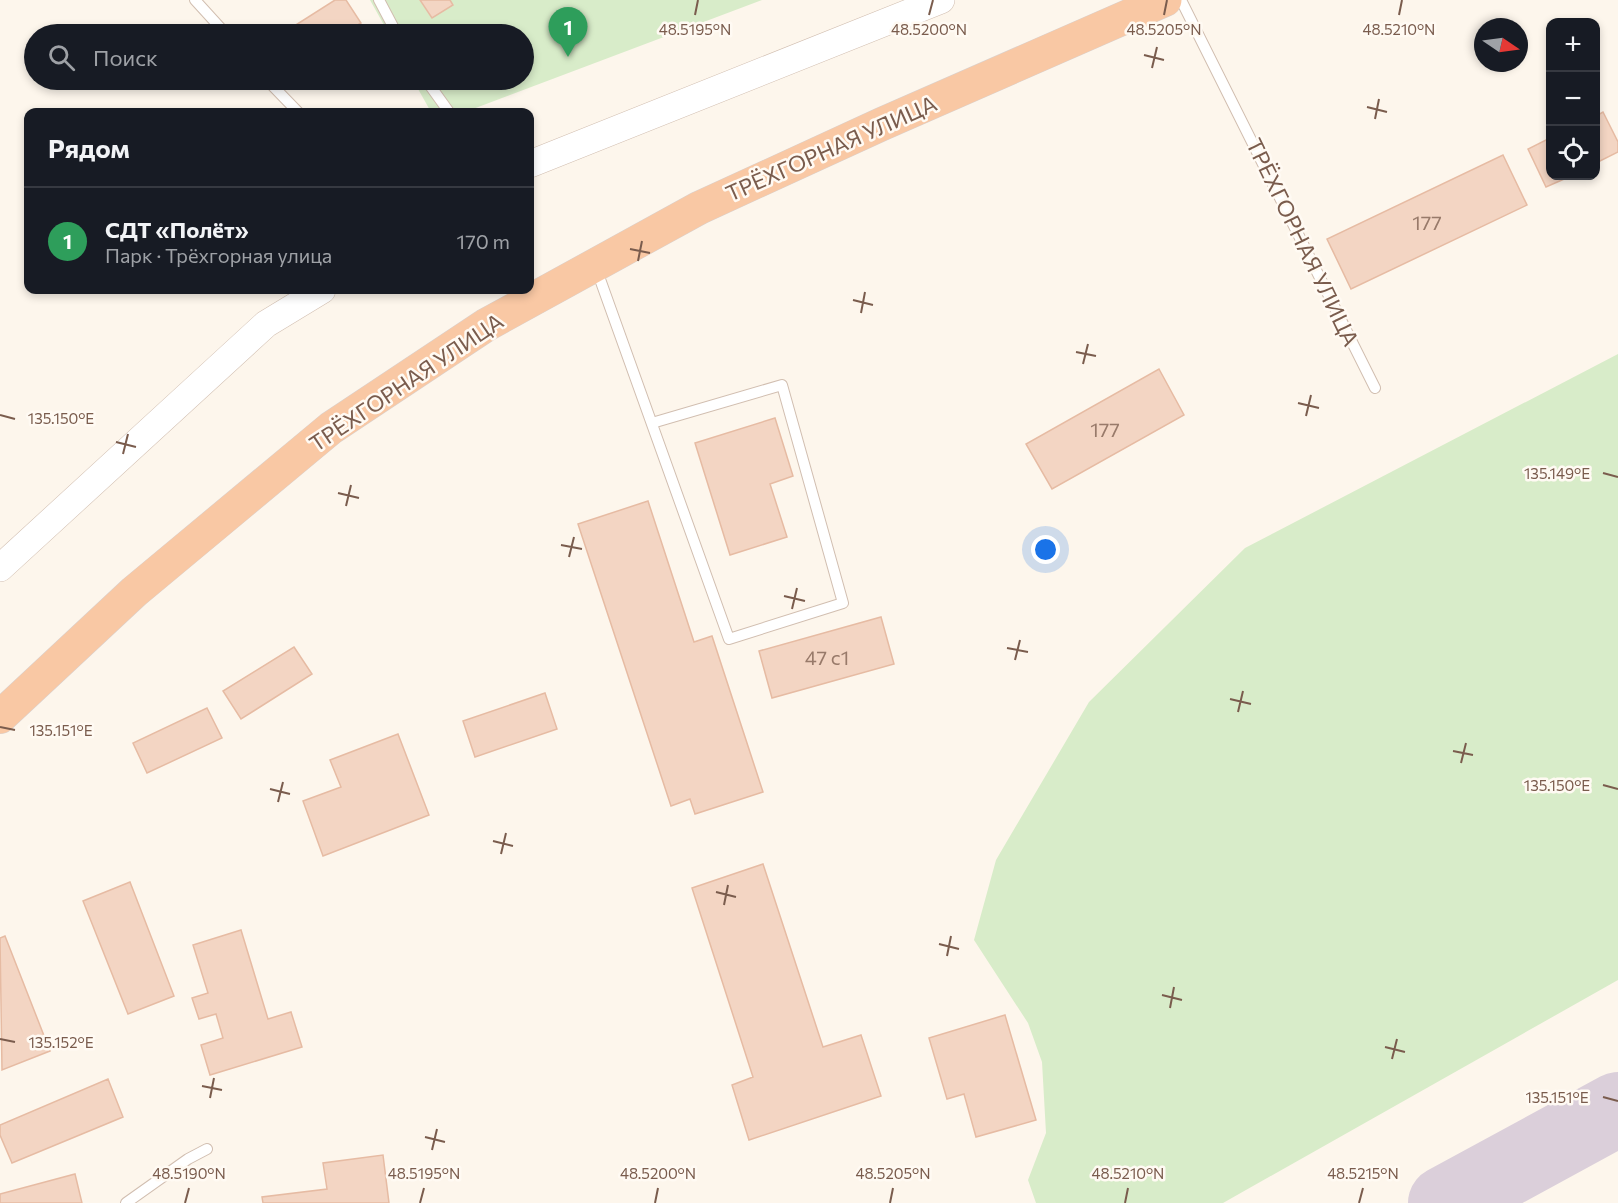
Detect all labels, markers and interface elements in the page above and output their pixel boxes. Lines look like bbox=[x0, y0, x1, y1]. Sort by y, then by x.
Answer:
pin: 1 bbox=[548, 8, 588, 57]
north arrow bbox=[1474, 18, 1528, 72]
map controls bbox=[1546, 18, 1600, 180]
button: + bbox=[1546, 18, 1600, 72]
text: 48.5195°N bbox=[659, 20, 731, 38]
text: 48.5200°N bbox=[891, 20, 967, 38]
text: 48.5205°N bbox=[1126, 20, 1202, 38]
text: 48.5210°N bbox=[1363, 20, 1435, 38]
search box bbox=[24, 24, 534, 90]
icon: search bbox=[45, 41, 78, 74]
text: Поиск bbox=[93, 44, 158, 71]
button: − bbox=[1546, 72, 1600, 126]
street label: ТРЁХГОРНАЯ УЛИЦА bbox=[721, 89, 941, 207]
button: locate bbox=[1546, 126, 1600, 180]
text: Рядом bbox=[48, 132, 130, 163]
street label: ТРЁХГОРНАЯ УЛИЦА bbox=[1241, 134, 1365, 350]
house number: 177 bbox=[1412, 210, 1442, 234]
text: СДТ «Полёт» bbox=[105, 216, 249, 243]
text: 1 bbox=[63, 229, 72, 253]
text: 170 m bbox=[457, 229, 510, 253]
text: Парк · Трёхгорная улица bbox=[105, 243, 332, 267]
street label: ТРЁХГОРНАЯ УЛИЦА bbox=[304, 307, 508, 457]
text: 135.150°E bbox=[28, 409, 94, 427]
house number: 177 bbox=[1090, 417, 1120, 441]
text: 135.149°E bbox=[1524, 464, 1590, 482]
your location bbox=[1031, 535, 1060, 564]
house number: 47 с1 bbox=[805, 645, 849, 669]
text: 135.151°E bbox=[29, 721, 93, 739]
text: 135.150°E bbox=[1524, 776, 1590, 794]
text: 135.152°E bbox=[28, 1033, 94, 1051]
text: 135.151°E bbox=[1525, 1088, 1589, 1106]
text: 48.5190°N bbox=[152, 1164, 226, 1182]
text: 48.5195°N bbox=[388, 1164, 460, 1182]
text: 48.5200°N bbox=[620, 1164, 696, 1182]
text: 48.5205°N bbox=[855, 1164, 931, 1182]
text: 48.5210°N bbox=[1092, 1164, 1164, 1182]
text: 48.5215°N bbox=[1327, 1164, 1399, 1182]

